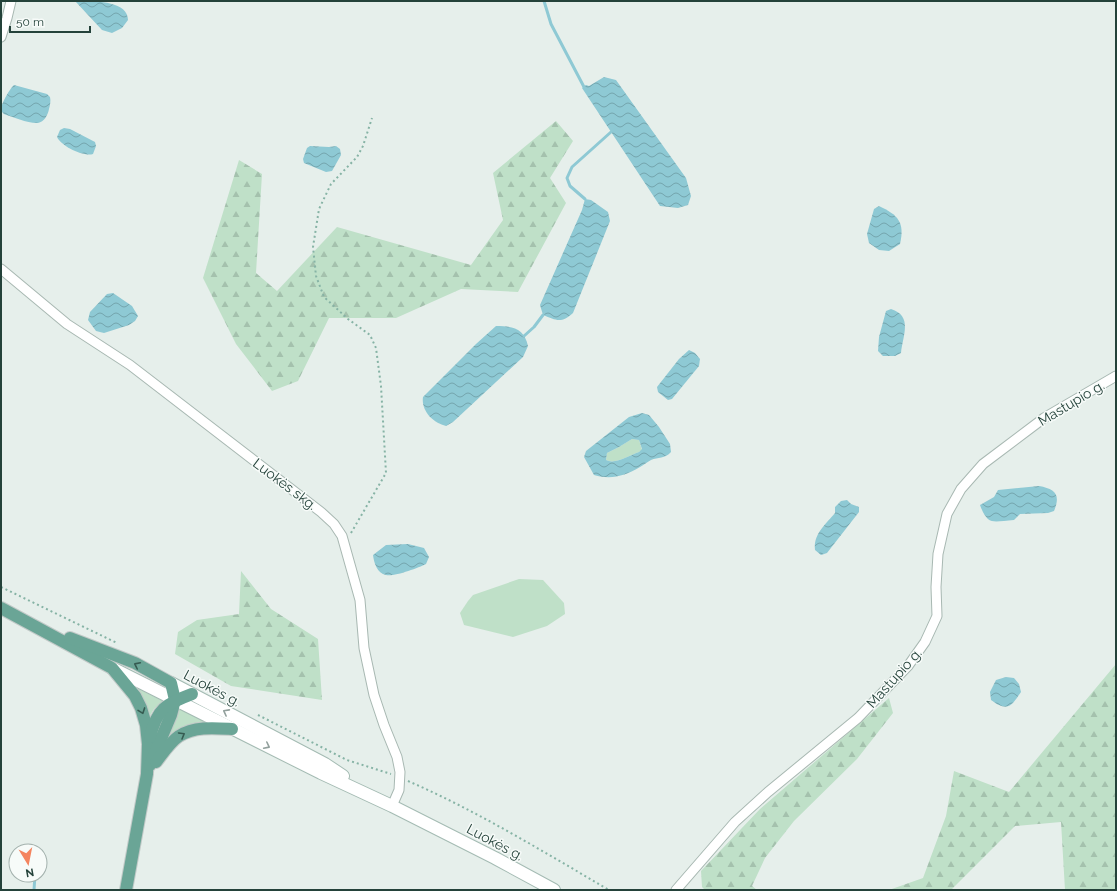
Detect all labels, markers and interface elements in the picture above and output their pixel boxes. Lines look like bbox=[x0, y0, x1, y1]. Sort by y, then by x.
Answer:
scale bar bbox=[10, 8, 90, 34]
text: 50 m bbox=[16, 15, 44, 29]
street label: Mastupio g. bbox=[1035, 377, 1107, 429]
street label: Luokės skg. bbox=[250, 455, 320, 513]
street label: Mastupio g. bbox=[863, 645, 925, 711]
one-way arrow bbox=[134, 662, 141, 670]
street label: Luokės g. bbox=[181, 666, 243, 710]
one-way arrow bbox=[137, 707, 145, 714]
one-way arrow bbox=[223, 710, 231, 717]
one-way arrow bbox=[178, 733, 185, 740]
one-way arrow bbox=[263, 741, 271, 749]
street label: Luokės g. bbox=[464, 820, 526, 864]
north arrow bbox=[8, 843, 48, 883]
text: N bbox=[24, 865, 35, 879]

